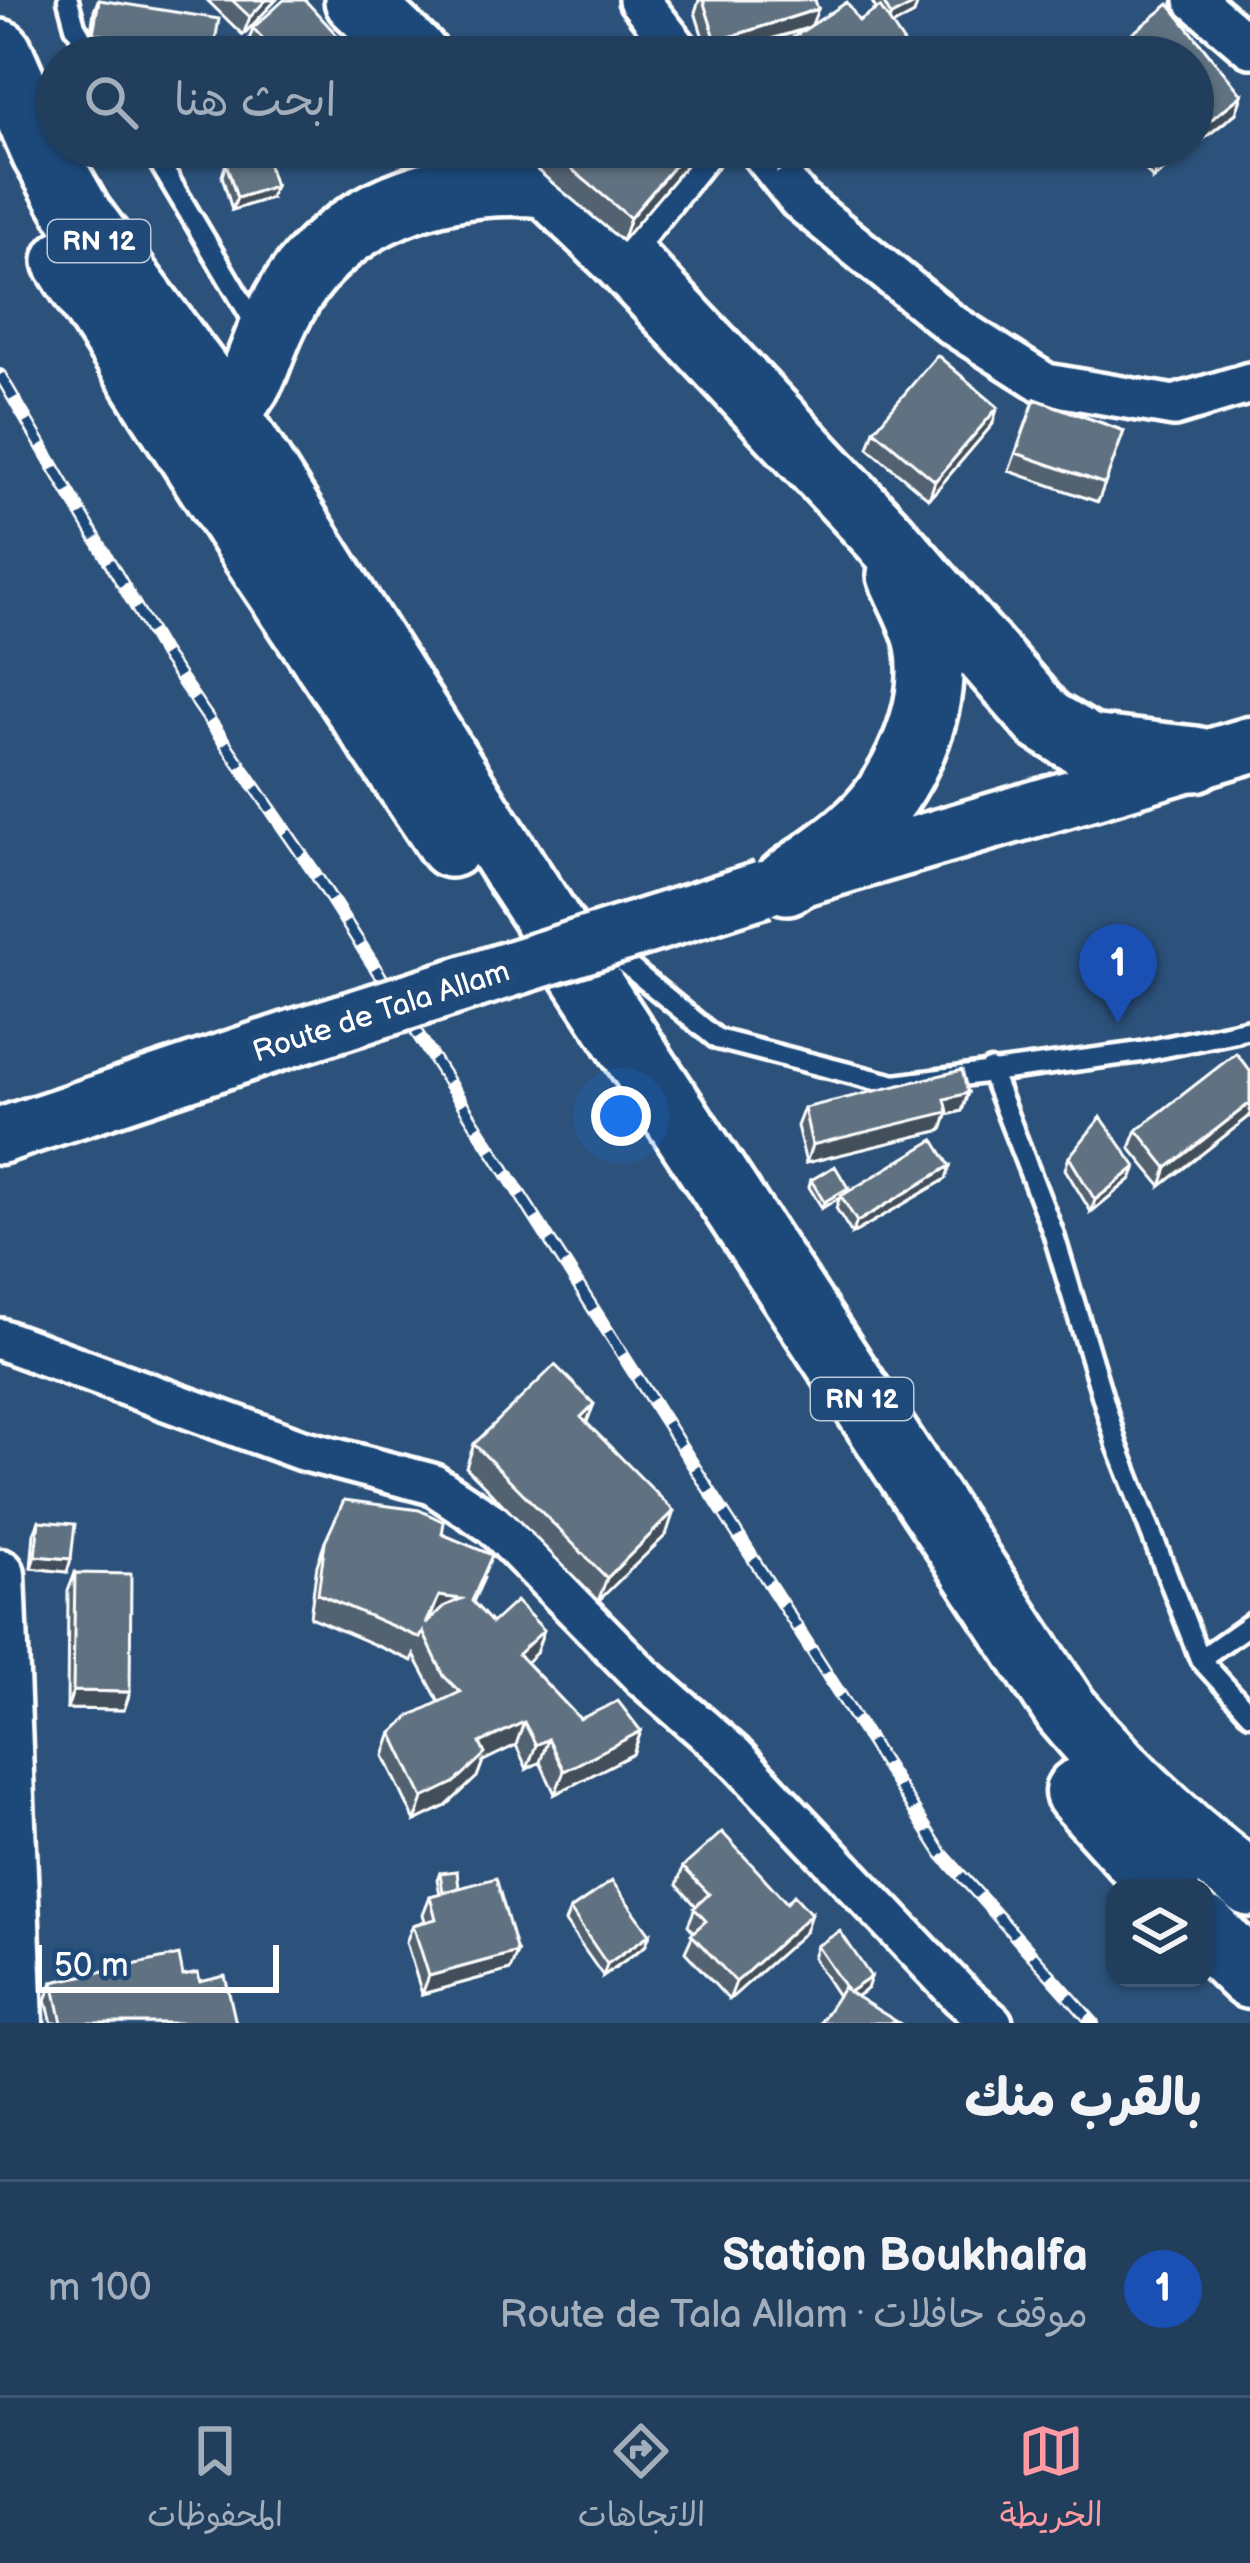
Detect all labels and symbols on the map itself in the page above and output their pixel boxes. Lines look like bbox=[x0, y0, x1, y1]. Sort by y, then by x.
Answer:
road number: RN 12 bbox=[48, 220, 150, 262]
pin: 1 bbox=[1079, 924, 1157, 1023]
street label: Route de Tala Allam bbox=[248, 953, 514, 1070]
your location bbox=[591, 1086, 651, 1146]
road number: RN 12 bbox=[811, 1378, 913, 1420]
scale bar bbox=[36, 1939, 279, 1992]

